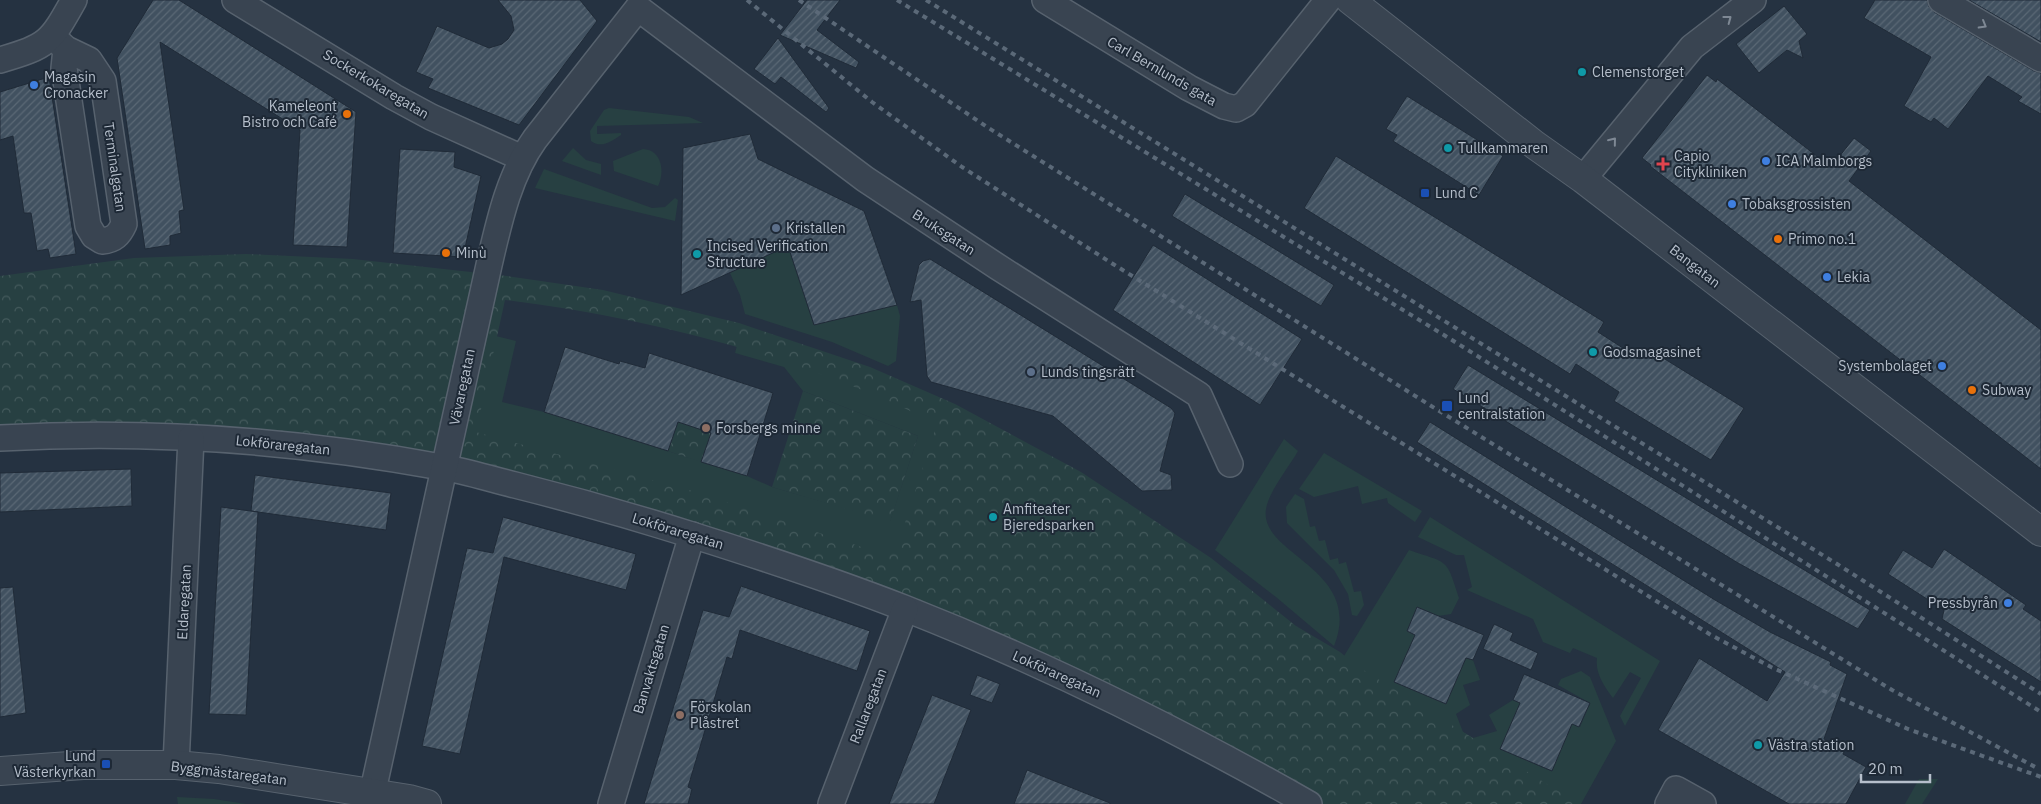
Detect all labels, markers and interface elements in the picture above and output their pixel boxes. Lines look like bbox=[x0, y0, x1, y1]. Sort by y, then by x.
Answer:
one-way arrow bbox=[1722, 16, 1731, 24]
one-way arrow bbox=[1977, 18, 1986, 28]
street label: Carl Bernlunds gata bbox=[1104, 32, 1220, 110]
street label: Sockerkokaregatan bbox=[320, 45, 432, 123]
place label: Clemenstorget bbox=[1592, 63, 1684, 81]
marker: Clemenstorget bbox=[1576, 66, 1588, 78]
place label: Magasin Cronacker bbox=[44, 68, 108, 102]
marker: Magasin Cronacker bbox=[28, 79, 40, 91]
place label: Kameleont Bistro och Café bbox=[242, 97, 337, 131]
marker: Kameleont Bistro och Café bbox=[341, 108, 353, 120]
street label: Terminalgatan bbox=[100, 121, 130, 213]
one-way arrow bbox=[1608, 138, 1616, 147]
place label: Tullkammaren bbox=[1458, 139, 1548, 157]
marker: Tullkammaren bbox=[1442, 142, 1454, 154]
place label: Capio Citykliniken bbox=[1674, 147, 1747, 181]
place label: ICA Malmborgs bbox=[1776, 152, 1873, 170]
marker: ICA Malmborgs bbox=[1760, 155, 1772, 167]
marker: Capio Citykliniken bbox=[1656, 157, 1670, 171]
place label: Lund C bbox=[1435, 184, 1478, 202]
marker: Lund C bbox=[1419, 187, 1431, 199]
place label: Tobaksgrossisten bbox=[1742, 195, 1851, 213]
marker: Tobaksgrossisten bbox=[1726, 198, 1738, 210]
street label: Bruksgatan bbox=[909, 205, 979, 259]
place label: Kristallen bbox=[786, 219, 846, 237]
marker: Kristallen bbox=[770, 222, 782, 234]
place label: Primo no.1 bbox=[1788, 230, 1856, 248]
marker: Primo no.1 bbox=[1772, 233, 1784, 245]
place label: Incised Verification Structure bbox=[707, 237, 828, 271]
street label: Bangatan bbox=[1666, 241, 1724, 291]
place label: Minù bbox=[456, 244, 487, 262]
marker: Minù bbox=[440, 247, 452, 259]
marker: Incised Verification Structure bbox=[691, 248, 703, 260]
place label: Lekia bbox=[1837, 268, 1870, 286]
marker: Lekia bbox=[1821, 271, 1833, 283]
place label: Godsmagasinet bbox=[1603, 343, 1701, 361]
marker: Godsmagasinet bbox=[1587, 346, 1599, 358]
street label: Vävaregatan bbox=[445, 347, 479, 427]
place label: Systembolaget bbox=[1838, 357, 1932, 375]
marker: Systembolaget bbox=[1936, 360, 1948, 372]
place label: Lunds tingsrätt bbox=[1041, 363, 1135, 381]
marker: Lunds tingsrätt bbox=[1025, 366, 1037, 378]
place label: Subway bbox=[1982, 381, 2031, 399]
marker: Subway bbox=[1966, 384, 1978, 396]
place label: Lund centralstation bbox=[1458, 389, 1545, 423]
marker: Lund centralstation bbox=[1440, 399, 1454, 413]
place label: Forsbergs minne bbox=[716, 419, 821, 437]
marker: Forsbergs minne bbox=[700, 422, 712, 434]
street label: Lokföraregatan bbox=[235, 431, 331, 459]
place label: Amfiteater Bjeredsparken bbox=[1003, 500, 1095, 534]
street label: Lokföraregatan bbox=[630, 509, 726, 553]
marker: Amfiteater Bjeredsparken bbox=[987, 511, 999, 523]
street label: Eldaregatan bbox=[173, 564, 195, 640]
place label: Pressbyrån bbox=[1928, 594, 1998, 612]
marker: Pressbyrån bbox=[2002, 597, 2014, 609]
street label: Banvaktsgatan bbox=[629, 622, 673, 716]
street label: Lokföraregatan bbox=[1010, 646, 1104, 702]
street label: Rallaregatan bbox=[845, 666, 891, 746]
place label: Förskolan Plåstret bbox=[690, 698, 752, 732]
marker: Förskolan Plåstret bbox=[674, 709, 686, 721]
place label: Västra station bbox=[1768, 736, 1854, 754]
marker: Västra station bbox=[1752, 739, 1764, 751]
place label: Lund Västerkyrkan bbox=[14, 747, 96, 781]
scale bar bbox=[1861, 752, 1930, 784]
street label: Byggmästaregatan bbox=[170, 757, 288, 789]
marker: Lund Västerkyrkan bbox=[100, 758, 112, 770]
text: 20 m bbox=[1868, 759, 1903, 778]

